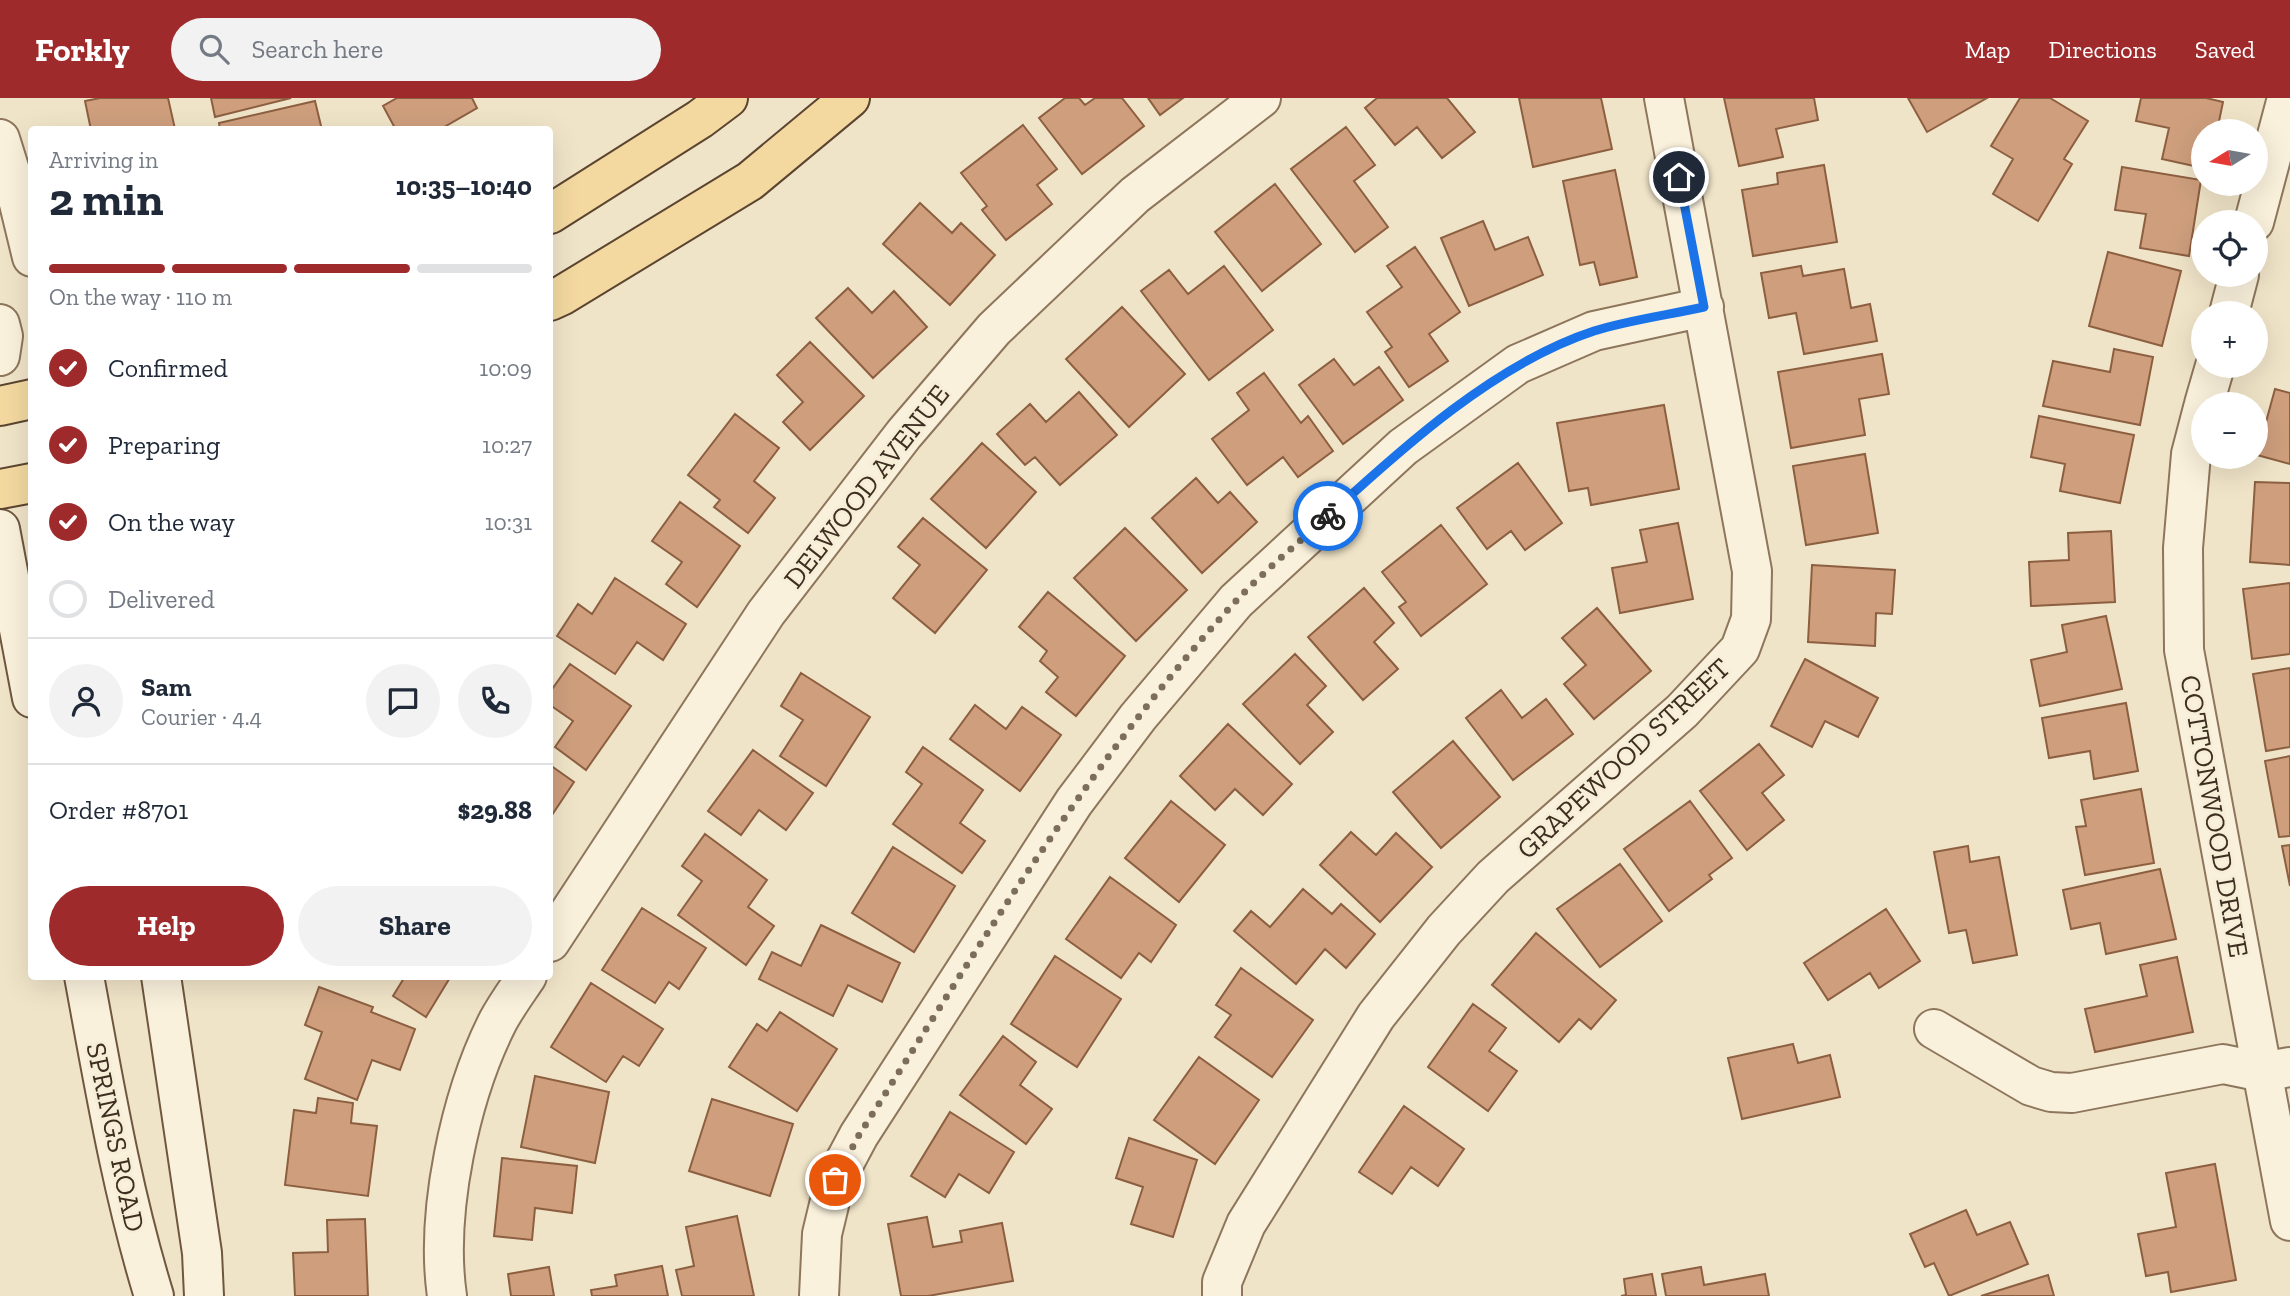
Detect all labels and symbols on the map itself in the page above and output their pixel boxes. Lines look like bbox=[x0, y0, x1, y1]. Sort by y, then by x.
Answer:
north arrow bbox=[2191, 119, 2268, 196]
pin bbox=[1649, 147, 1709, 207]
street label: DELWOOD AVENUE bbox=[777, 378, 956, 595]
courier bbox=[1293, 481, 1363, 551]
street label: GRAPEWOOD STREET bbox=[1510, 651, 1737, 866]
street label: COTTONWOOD DRIVE bbox=[2173, 672, 2256, 960]
street label: SPRINGS ROAD bbox=[79, 1039, 152, 1235]
pin bbox=[805, 1150, 865, 1210]

